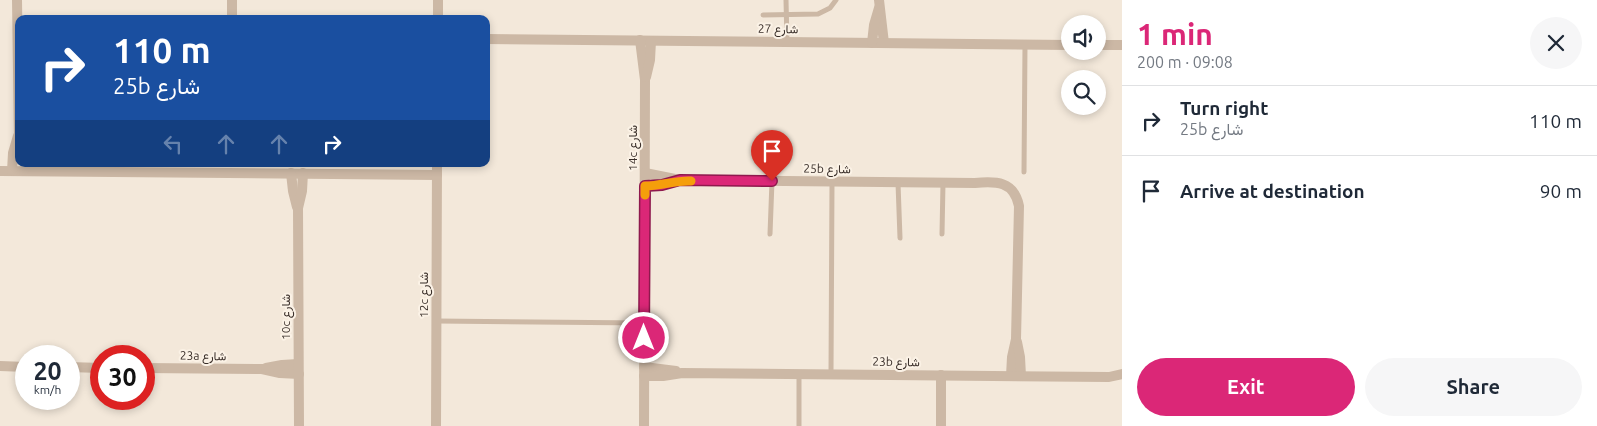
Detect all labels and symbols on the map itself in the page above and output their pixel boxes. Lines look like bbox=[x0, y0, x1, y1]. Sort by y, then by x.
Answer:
street label: شارع 27 bbox=[758, 22, 798, 38]
street label: 14c شارع bbox=[626, 125, 642, 171]
pin bbox=[751, 130, 793, 181]
street label: 25b شارع bbox=[803, 162, 851, 178]
street label: 12c شارع bbox=[417, 272, 433, 318]
street label: 10c شارع bbox=[279, 294, 295, 340]
position arrow bbox=[617, 311, 669, 363]
speed limit sign: 30 bbox=[90, 345, 155, 410]
street label: 23a شارع bbox=[180, 349, 226, 365]
street label: 23b شارع bbox=[872, 355, 920, 371]

